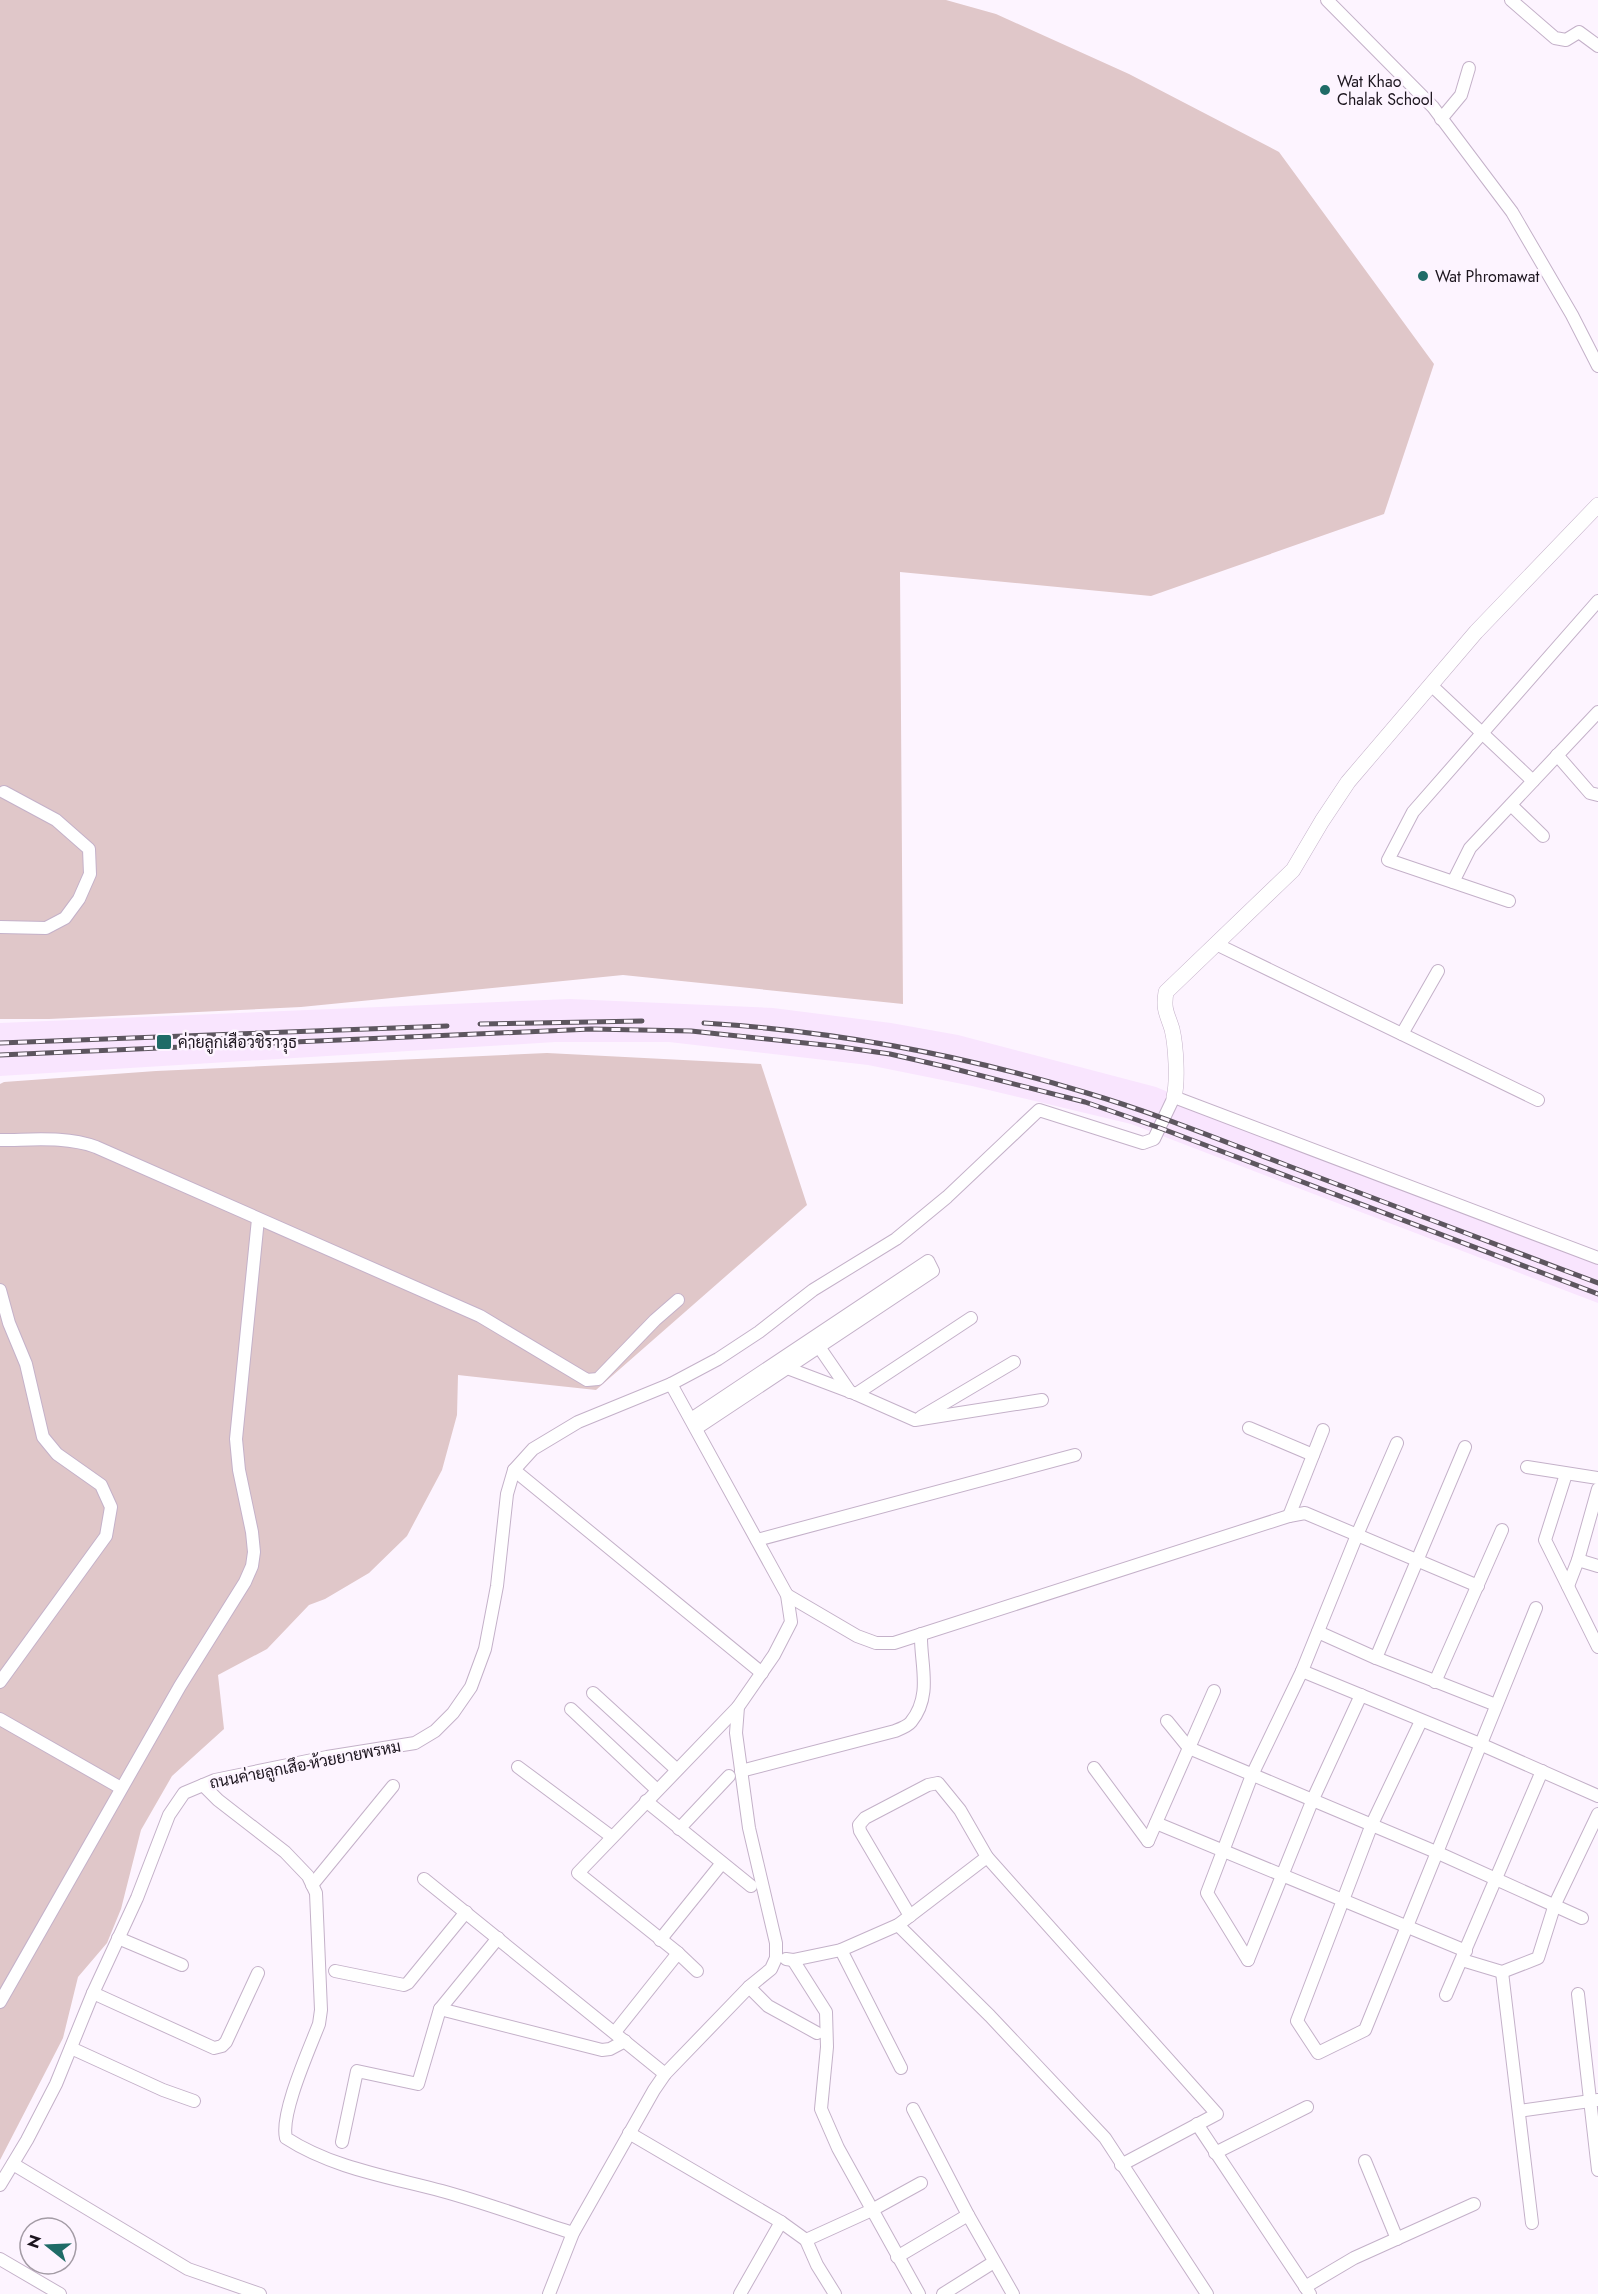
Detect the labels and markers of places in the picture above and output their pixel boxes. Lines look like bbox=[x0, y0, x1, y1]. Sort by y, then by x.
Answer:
place label: Wat Khao Chalak School bbox=[1337, 70, 1433, 111]
marker: Wat Khao Chalak School bbox=[1318, 83, 1332, 97]
place label: Wat Phromawat bbox=[1435, 265, 1539, 288]
marker: Wat Phromawat bbox=[1416, 269, 1430, 283]
place label: ค่ายลูกเสือวชิราวุธ bbox=[178, 1031, 297, 1054]
marker: ค่ายลูกเสือวชิราวุธ bbox=[155, 1033, 173, 1051]

